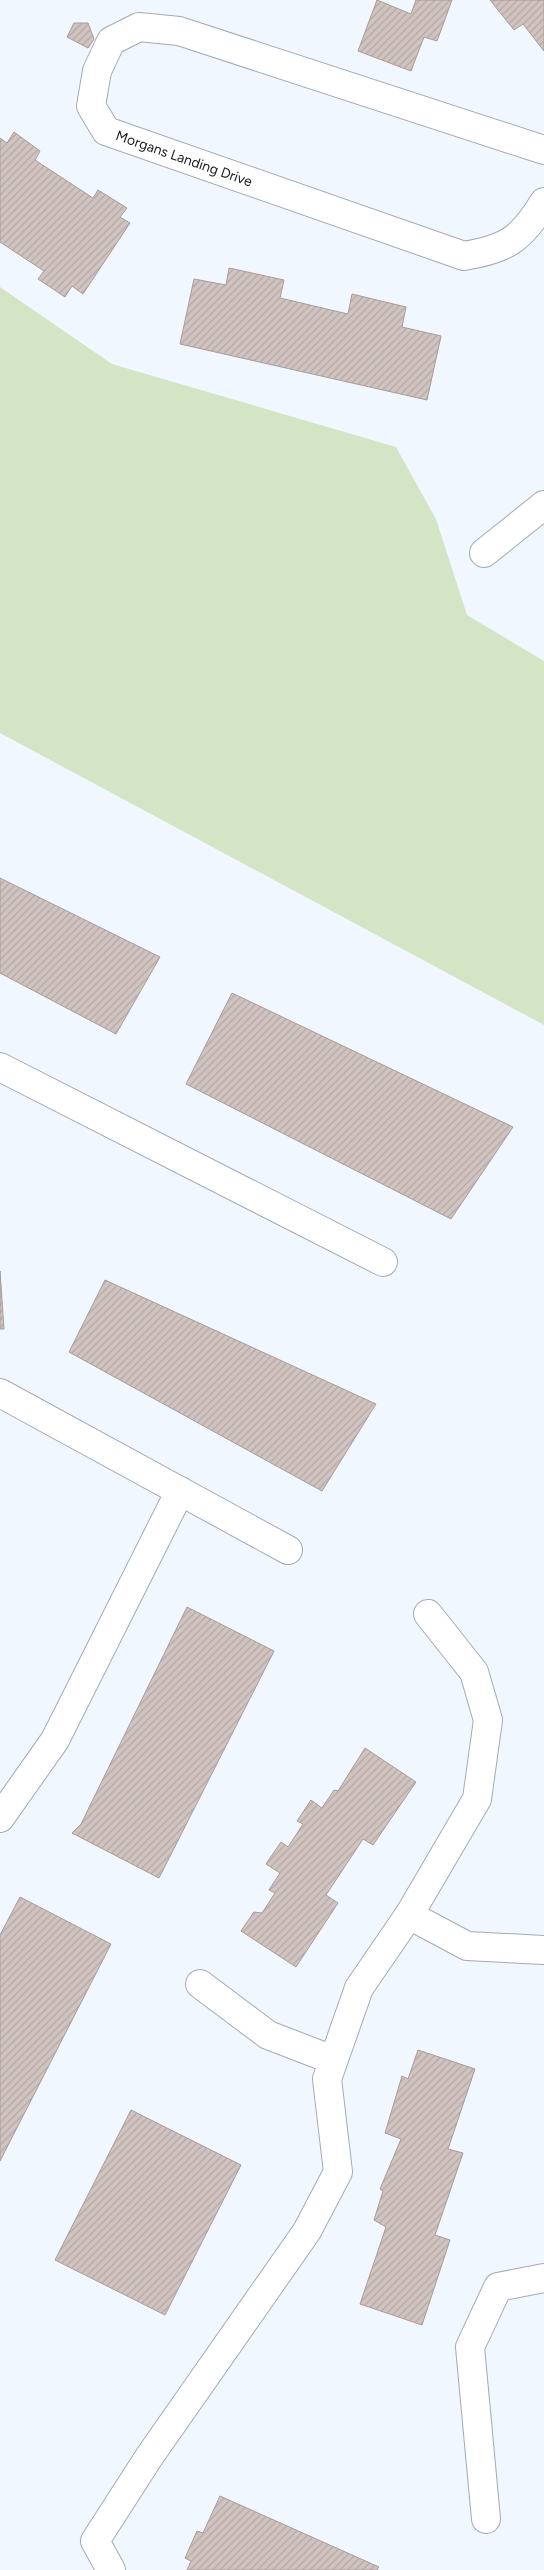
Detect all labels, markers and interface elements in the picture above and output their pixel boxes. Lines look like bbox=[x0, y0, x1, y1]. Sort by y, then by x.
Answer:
street label: Morgans Landing Drive bbox=[114, 127, 255, 190]

